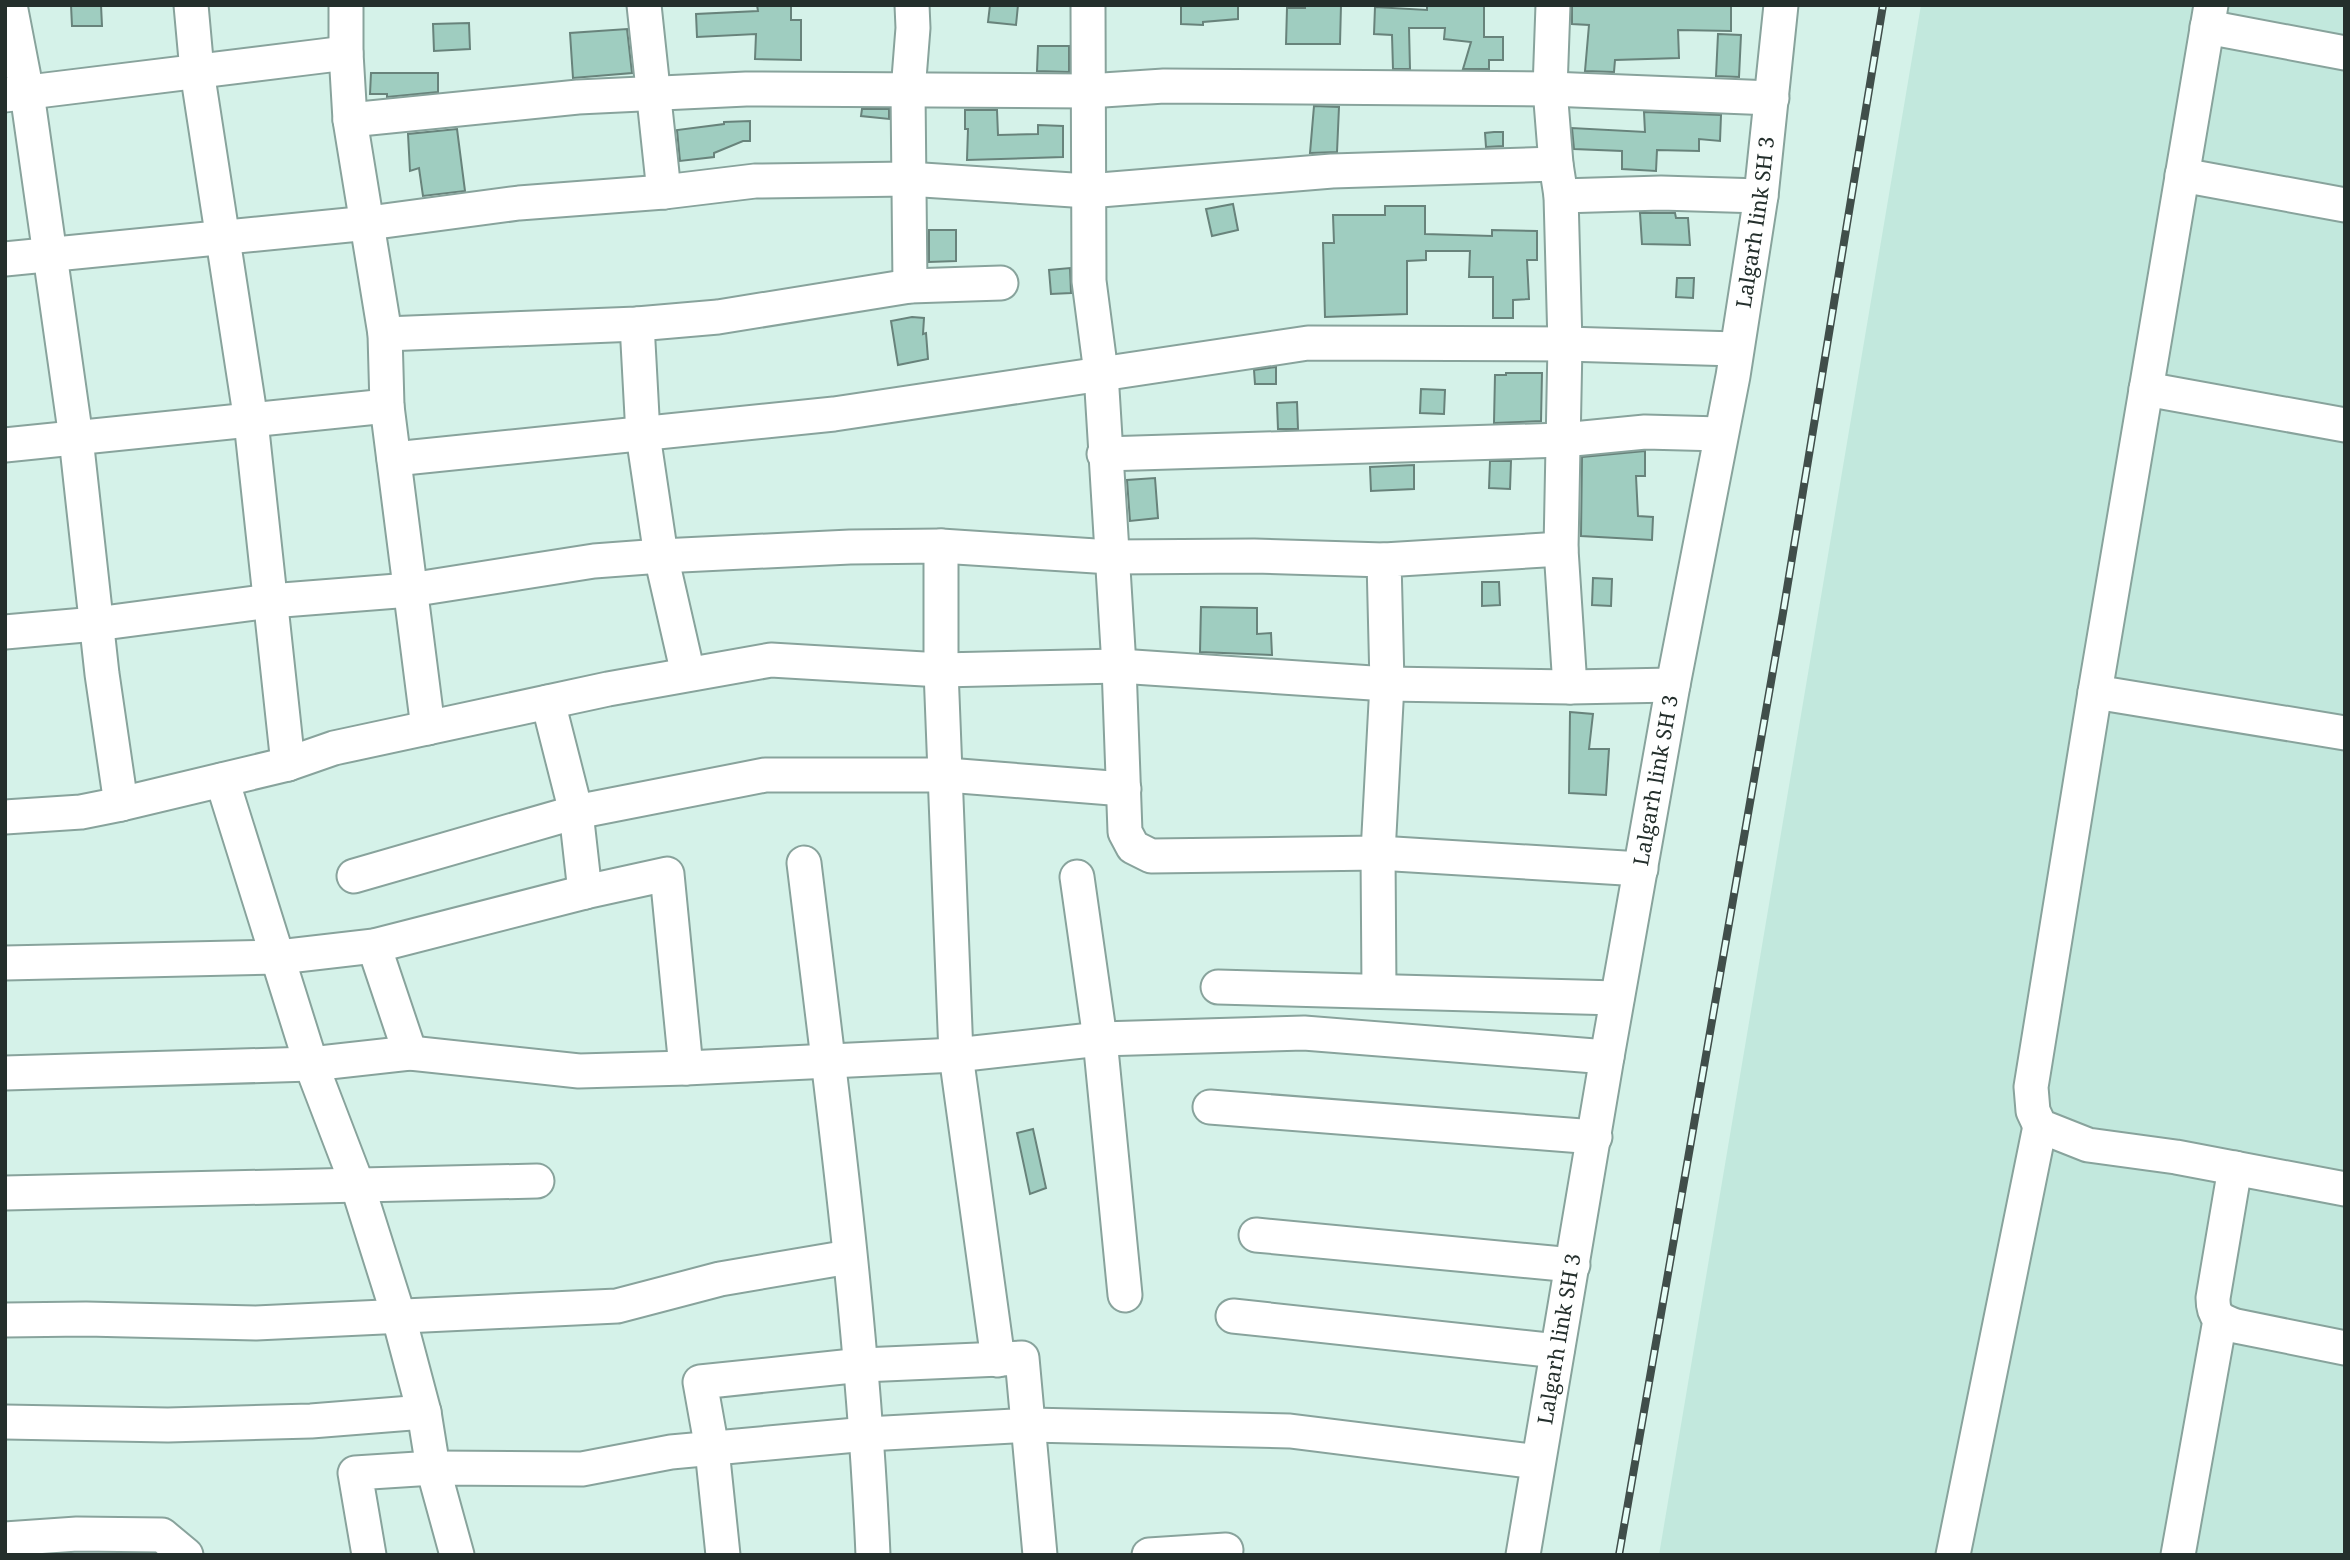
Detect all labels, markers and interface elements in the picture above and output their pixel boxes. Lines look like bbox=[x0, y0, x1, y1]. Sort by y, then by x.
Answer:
street label: Lalgarh link SH 3 bbox=[1729, 135, 1780, 310]
street label: Lalgarh link SH 3 bbox=[1626, 692, 1684, 868]
street label: Lalgarh link SH 3 bbox=[1530, 1251, 1587, 1427]

